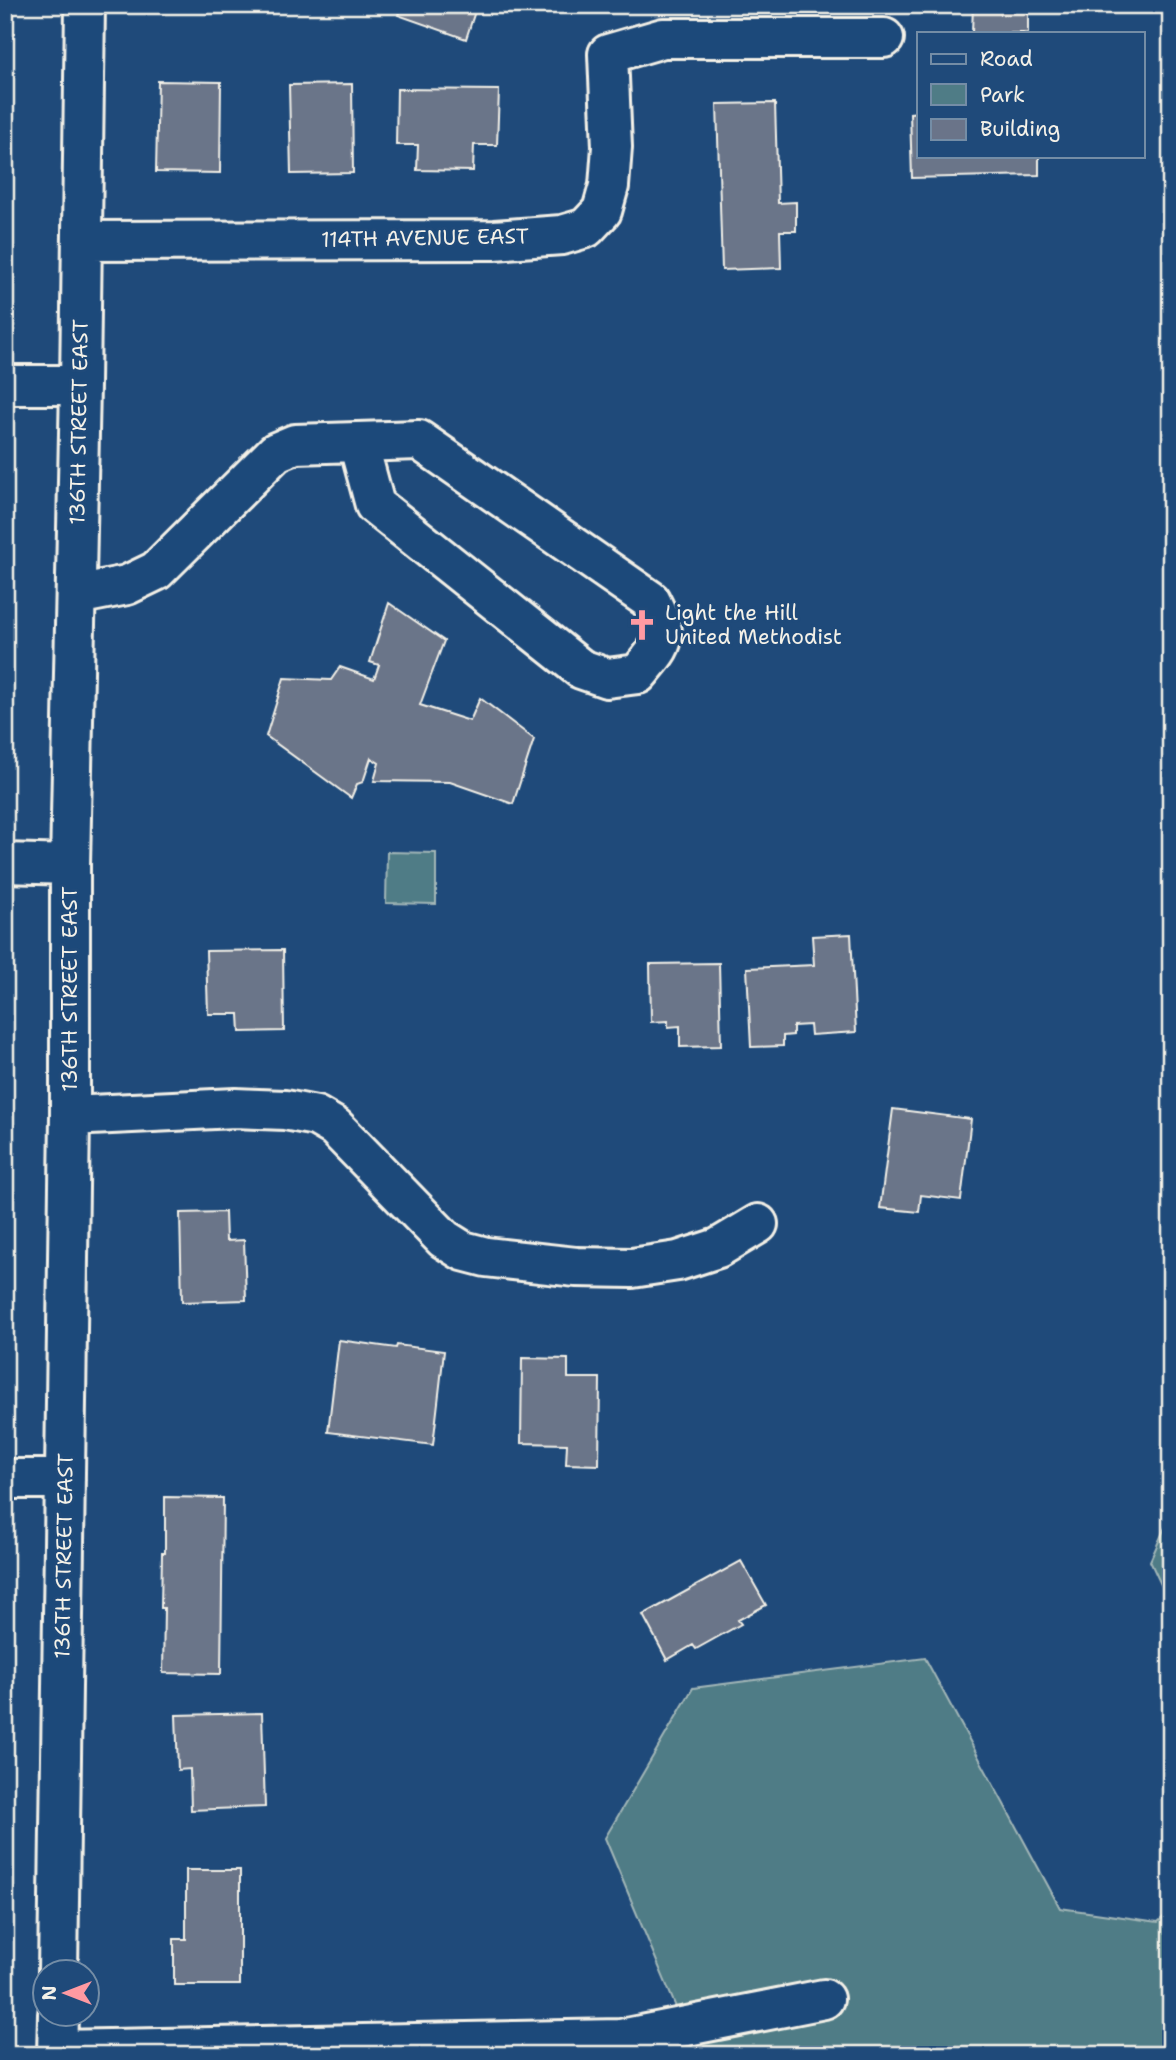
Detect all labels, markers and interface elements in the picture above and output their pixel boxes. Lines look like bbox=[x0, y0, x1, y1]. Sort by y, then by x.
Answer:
legend bbox=[917, 32, 1144, 158]
text: Road bbox=[980, 45, 1033, 73]
text: Park bbox=[980, 81, 1025, 109]
text: Building bbox=[980, 115, 1060, 143]
street label: 114TH AVENUE EAST bbox=[321, 222, 529, 254]
street label: 136TH STREET EAST bbox=[63, 319, 95, 525]
place label: Light the Hill United Methodist bbox=[665, 599, 842, 651]
church icon: Light the Hill United Methodist bbox=[625, 608, 659, 642]
street label: 136TH STREET EAST bbox=[56, 886, 84, 1092]
street label: 136TH STREET EAST bbox=[48, 1453, 80, 1659]
north arrow bbox=[32, 1958, 102, 2028]
text: N bbox=[37, 1985, 62, 2001]

